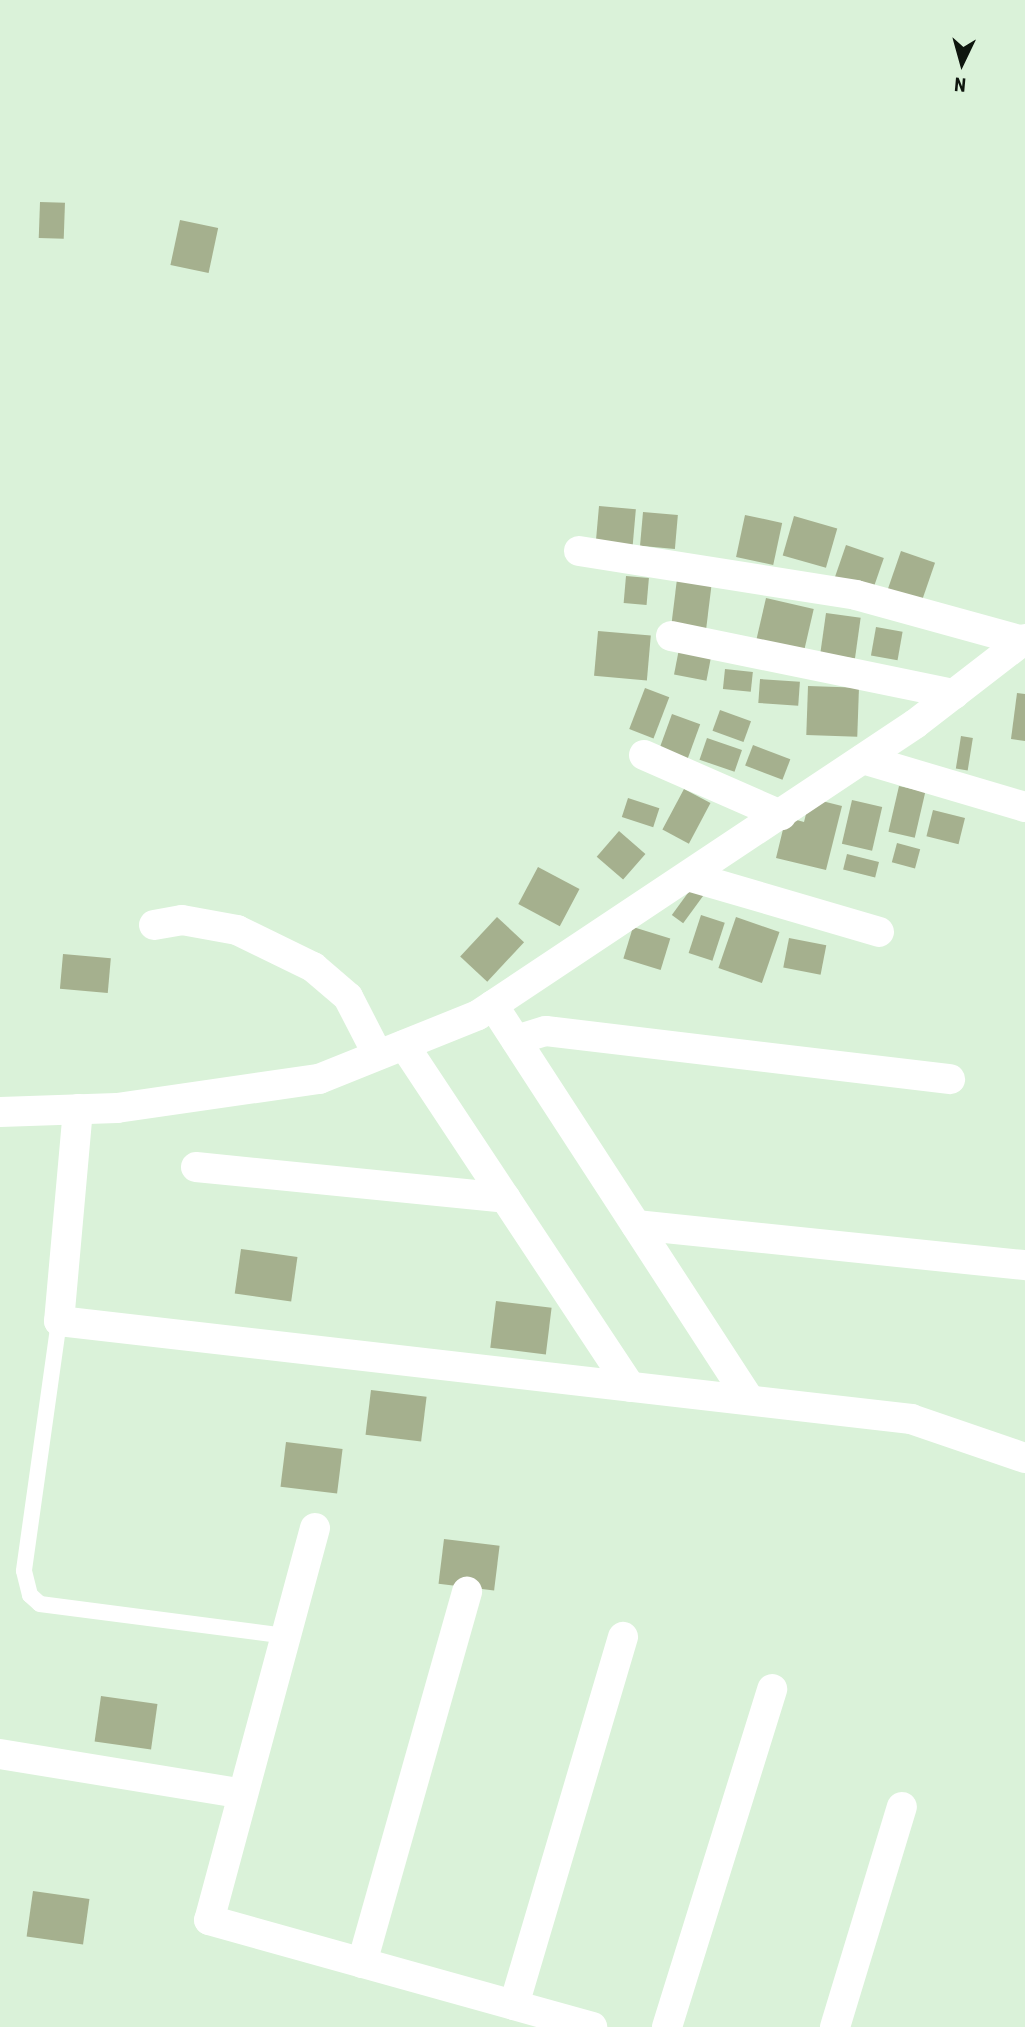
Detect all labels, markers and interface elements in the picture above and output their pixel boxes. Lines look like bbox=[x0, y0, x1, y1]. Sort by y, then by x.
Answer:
north arrow bbox=[927, 28, 997, 98]
text: N bbox=[953, 72, 967, 96]

